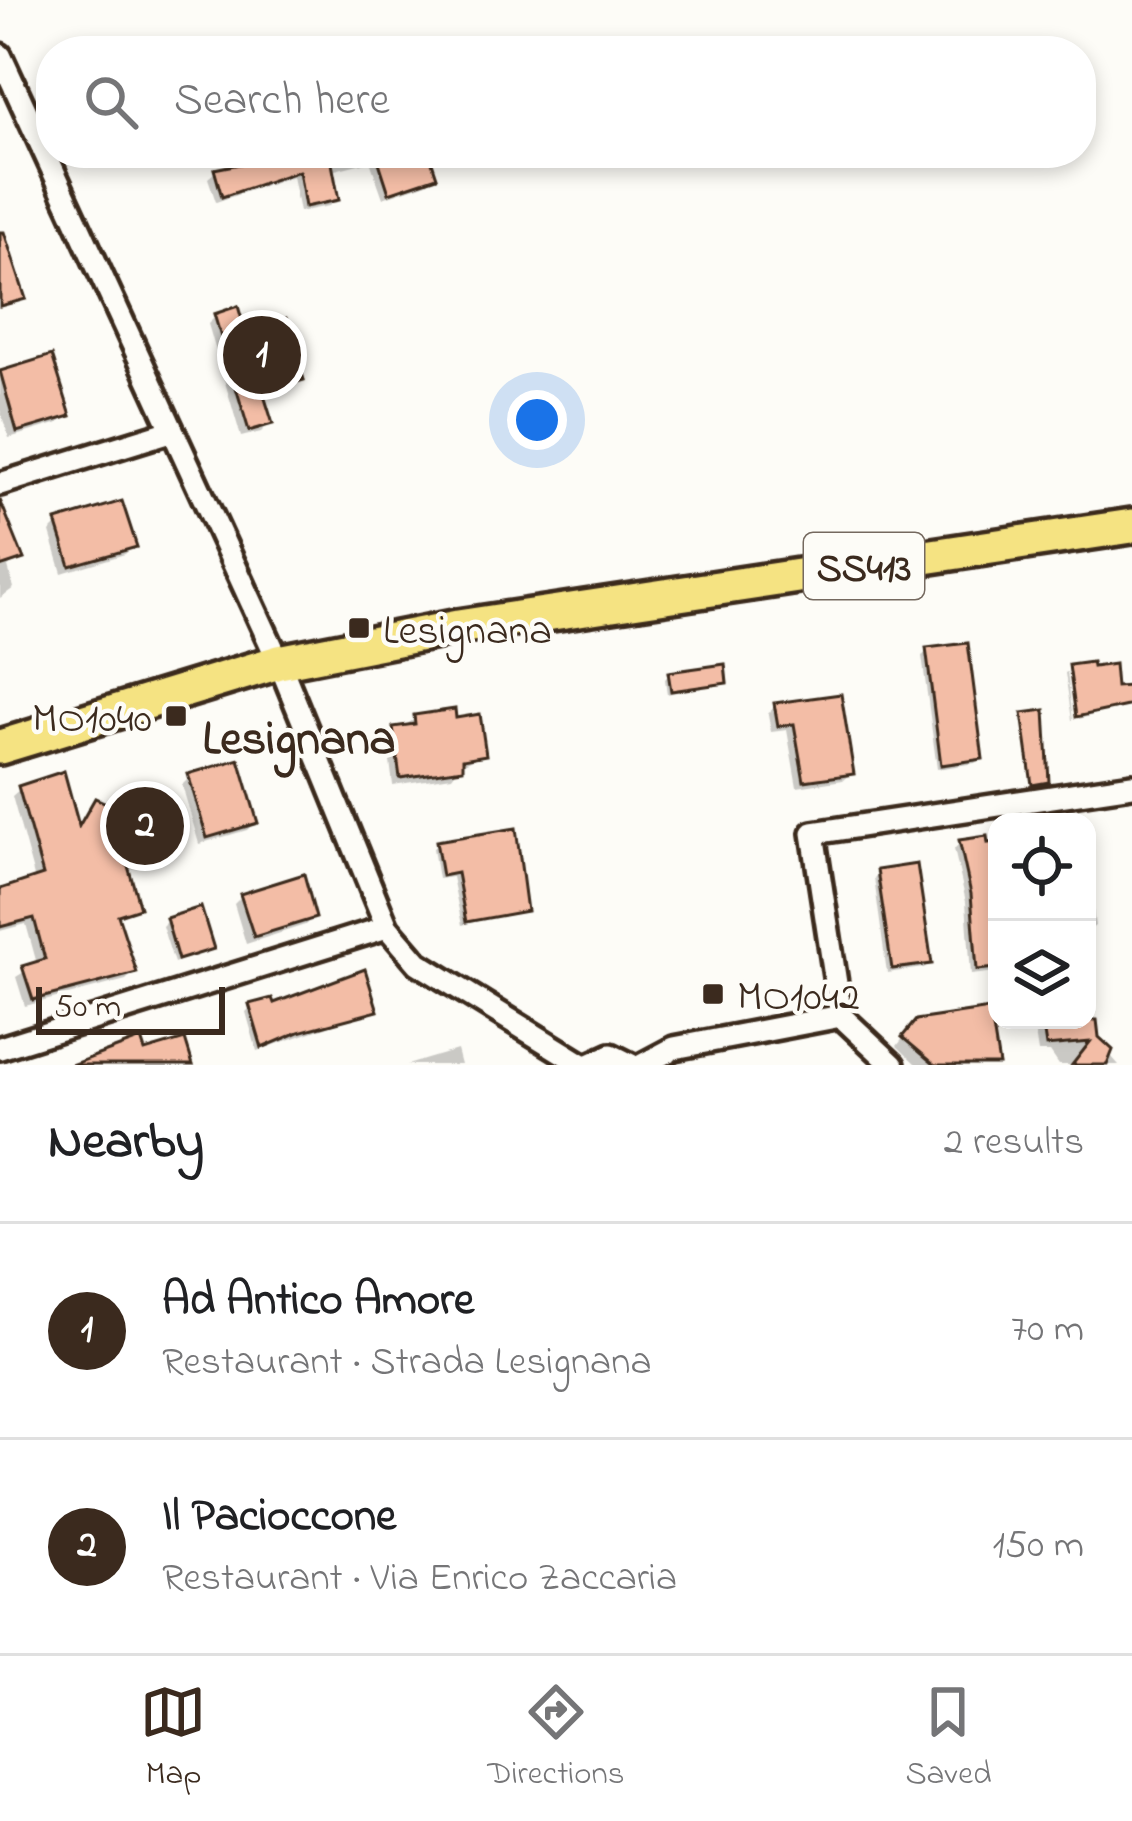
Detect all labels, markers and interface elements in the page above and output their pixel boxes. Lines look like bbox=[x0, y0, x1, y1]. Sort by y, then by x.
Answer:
search box bbox=[36, 36, 1096, 168]
icon: search bbox=[78, 69, 144, 135]
text: Search here bbox=[174, 69, 390, 135]
pin: 1 bbox=[223, 310, 301, 400]
your location bbox=[507, 390, 567, 450]
road number: SS413 bbox=[804, 533, 924, 599]
place label: Lesignana bbox=[383, 602, 552, 663]
marker: Lesignana bbox=[346, 615, 372, 641]
place label: MO1040 bbox=[32, 690, 152, 751]
marker: MO1040 bbox=[163, 703, 189, 729]
district label: Lesignana bbox=[202, 706, 396, 778]
pin: 2 bbox=[106, 781, 184, 871]
map controls bbox=[988, 813, 1096, 1029]
button: locate bbox=[988, 813, 1096, 921]
button: layers bbox=[988, 921, 1096, 1029]
place label: MO1042 bbox=[737, 968, 860, 1029]
scale bar bbox=[36, 981, 225, 1034]
marker: MO1042 bbox=[700, 981, 726, 1007]
text: 50 m bbox=[54, 984, 121, 1032]
text: Nearby bbox=[48, 1106, 204, 1181]
text: 2 results bbox=[944, 1115, 1084, 1172]
text: Ad Antico Amore bbox=[162, 1269, 474, 1335]
text: 1 bbox=[81, 1302, 93, 1359]
text: 70 m bbox=[1011, 1302, 1084, 1359]
text: Restaurant · Strada Lesignana bbox=[162, 1335, 651, 1392]
text: Il Pacioccone bbox=[162, 1485, 396, 1551]
text: 2 bbox=[77, 1518, 97, 1575]
text: 150 m bbox=[992, 1518, 1084, 1575]
text: Restaurant · Via Enrico Zaccaria bbox=[162, 1551, 677, 1608]
tab: Map bbox=[140, 1679, 206, 1799]
tab: Directions bbox=[487, 1679, 625, 1799]
tab: Saved bbox=[905, 1679, 992, 1799]

